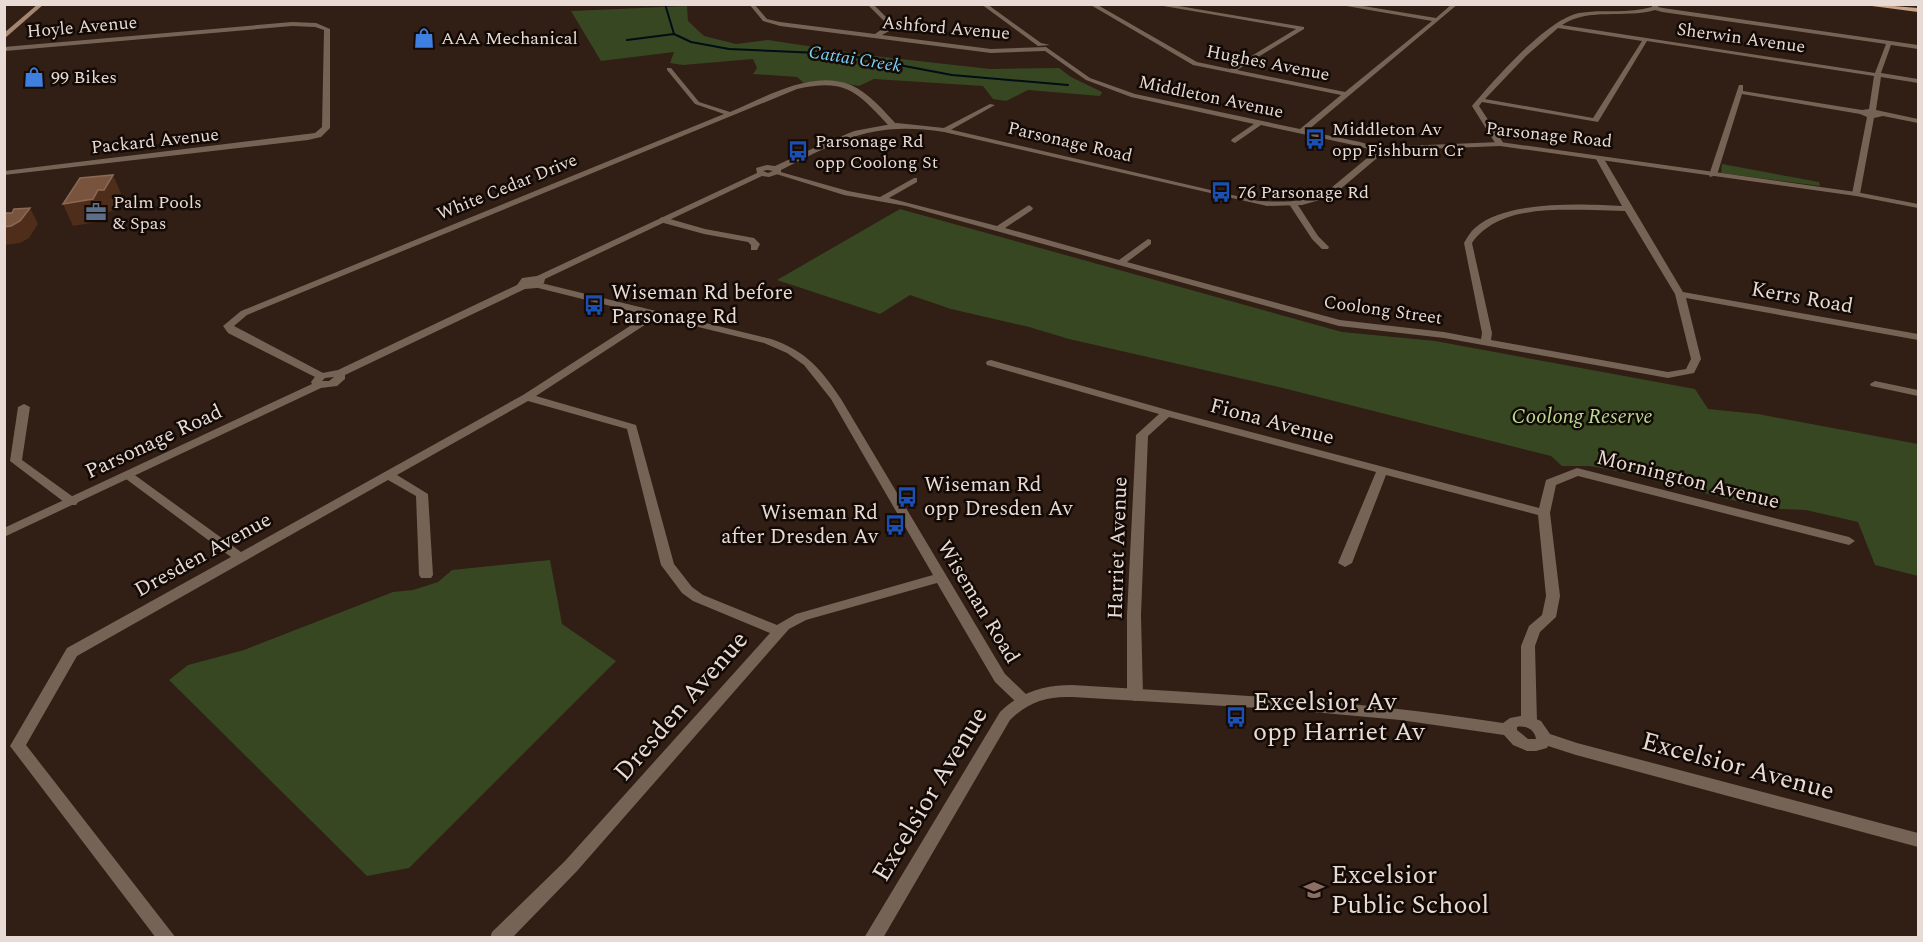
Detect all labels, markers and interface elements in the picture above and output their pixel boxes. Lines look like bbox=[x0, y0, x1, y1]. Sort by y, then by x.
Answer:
street label: Hoyle Avenue bbox=[26, 9, 138, 45]
street label: Ashford Avenue bbox=[881, 9, 1011, 47]
street label: Sherwin Avenue bbox=[1675, 16, 1807, 60]
place label: AAA Mechanical bbox=[441, 25, 578, 52]
shop icon: AAA Mechanical bbox=[412, 26, 436, 50]
water label: Cattai Creek bbox=[807, 38, 904, 80]
street label: Hughes Avenue bbox=[1204, 38, 1332, 88]
place label: 99 Bikes bbox=[51, 64, 117, 91]
shop icon: 99 Bikes bbox=[22, 65, 46, 89]
street label: Middleton Avenue bbox=[1136, 68, 1286, 126]
street label: Parsonage Road bbox=[1005, 115, 1135, 169]
street label: Parsonage Road bbox=[1484, 115, 1614, 155]
place label: Middleton Av opp Fishburn Cr bbox=[1332, 116, 1464, 164]
street label: Packard Avenue bbox=[90, 121, 220, 161]
bus stop icon: Middleton Av opp Fishburn Cr bbox=[1303, 127, 1327, 151]
place label: Parsonage Rd opp Coolong St bbox=[815, 128, 938, 176]
bus stop icon: Parsonage Rd opp Coolong St bbox=[786, 139, 810, 163]
street label: White Cedar Drive bbox=[433, 146, 581, 228]
place label: 76 Parsonage Rd bbox=[1238, 179, 1369, 206]
bus stop icon: 76 Parsonage Rd bbox=[1209, 180, 1233, 204]
place label: Palm Pools & Spas bbox=[113, 189, 202, 237]
office icon: Palm Pools & Spas bbox=[84, 200, 108, 224]
street label: Kerrs Road bbox=[1748, 273, 1856, 323]
place label: Wiseman Rd before Parsonage Rd bbox=[611, 277, 793, 333]
street label: Coolong Street bbox=[1322, 288, 1444, 332]
bus stop icon: Wiseman Rd before Parsonage Rd bbox=[582, 293, 606, 317]
street label: Fiona Avenue bbox=[1206, 390, 1338, 454]
street label: Parsonage Road bbox=[80, 396, 228, 488]
park label: Coolong Reserve bbox=[1512, 401, 1652, 433]
street label: Mornington Avenue bbox=[1593, 442, 1783, 518]
place label: Wiseman Rd opp Dresden Av bbox=[924, 469, 1074, 525]
street label: Harriet Avenue bbox=[1100, 476, 1136, 620]
bus stop icon: Wiseman Rd opp Dresden Av bbox=[895, 485, 919, 509]
place label: Wiseman Rd after Dresden Av bbox=[721, 497, 879, 553]
street label: Dresden Avenue bbox=[129, 504, 277, 606]
bus stop icon: Wiseman Rd after Dresden Av bbox=[883, 513, 907, 537]
street label: Wiseman Road bbox=[928, 534, 1028, 670]
street label: Dresden Avenue bbox=[604, 622, 758, 790]
place label: Excelsior Av opp Harriet Av bbox=[1253, 682, 1426, 752]
street label: Excelsior Avenue bbox=[862, 699, 998, 889]
bus stop icon: Excelsior Av opp Harriet Av bbox=[1224, 705, 1248, 729]
street label: Excelsior Avenue bbox=[1637, 721, 1839, 811]
place label: Excelsior Public School bbox=[1331, 855, 1489, 925]
school or university icon: Excelsior Public School bbox=[1302, 878, 1326, 902]

